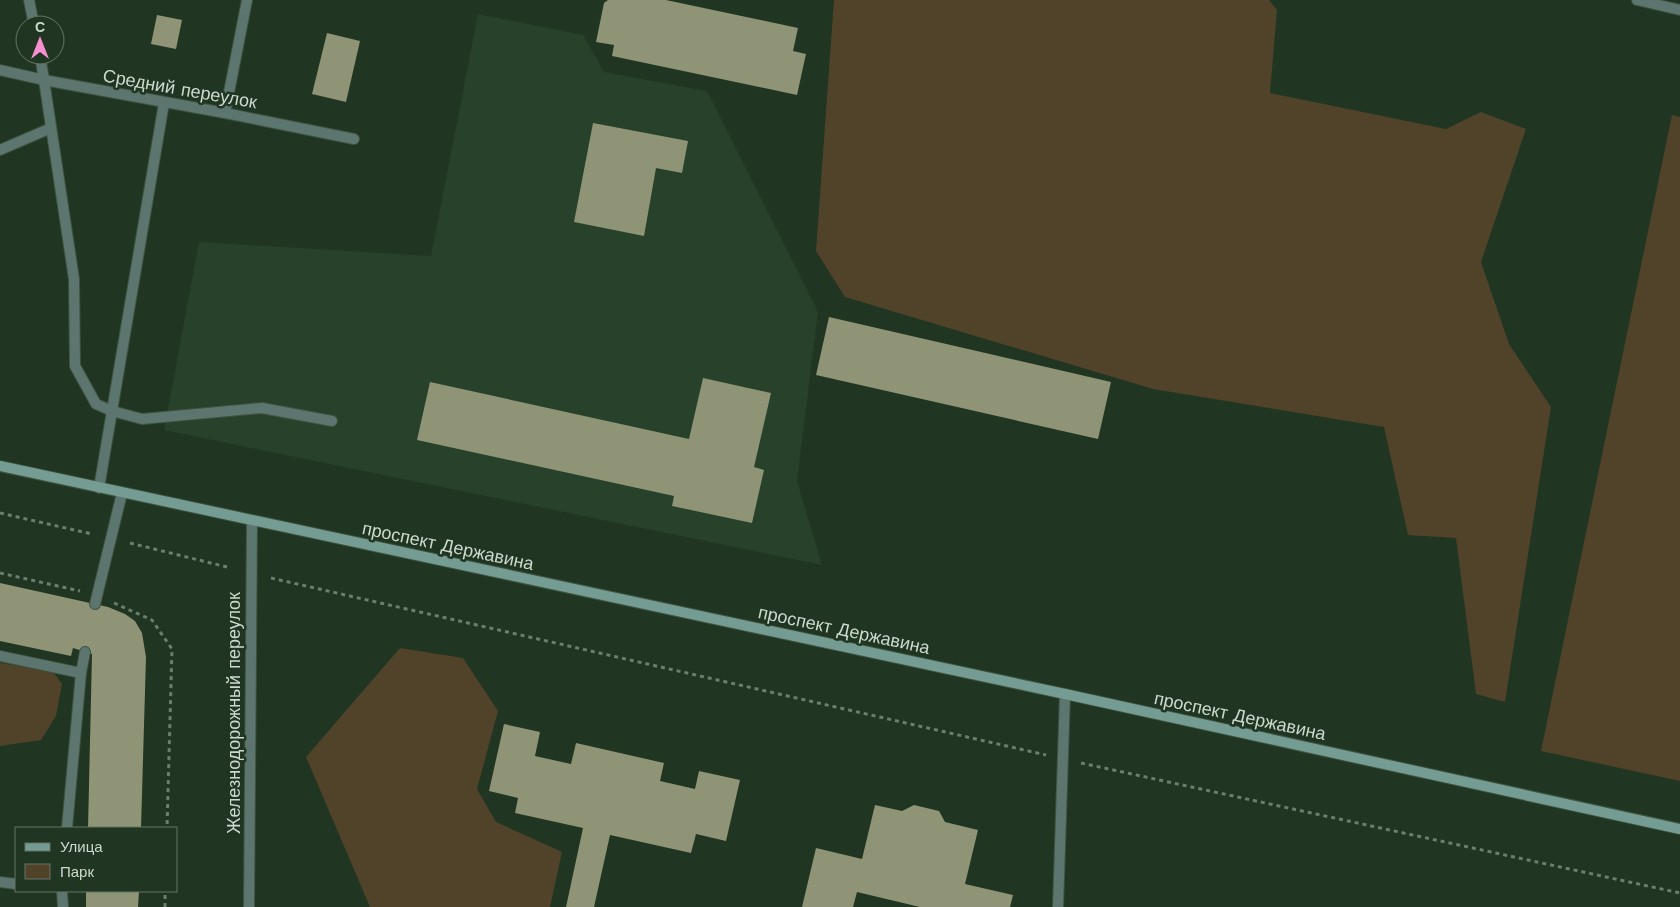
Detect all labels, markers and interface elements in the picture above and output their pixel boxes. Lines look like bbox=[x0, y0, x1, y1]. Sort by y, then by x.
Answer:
north arrow bbox=[15, 15, 65, 65]
text: С bbox=[35, 19, 45, 35]
street label: Средний переулок bbox=[101, 65, 259, 112]
street label: проспект Державина bbox=[360, 517, 537, 574]
street label: Железнодорожный переулок bbox=[223, 592, 244, 834]
street label: проспект Державина bbox=[756, 601, 933, 658]
street label: проспект Державина bbox=[1152, 687, 1329, 744]
legend bbox=[15, 827, 178, 892]
text: Улица bbox=[60, 838, 103, 856]
text: Парк bbox=[60, 863, 94, 881]

